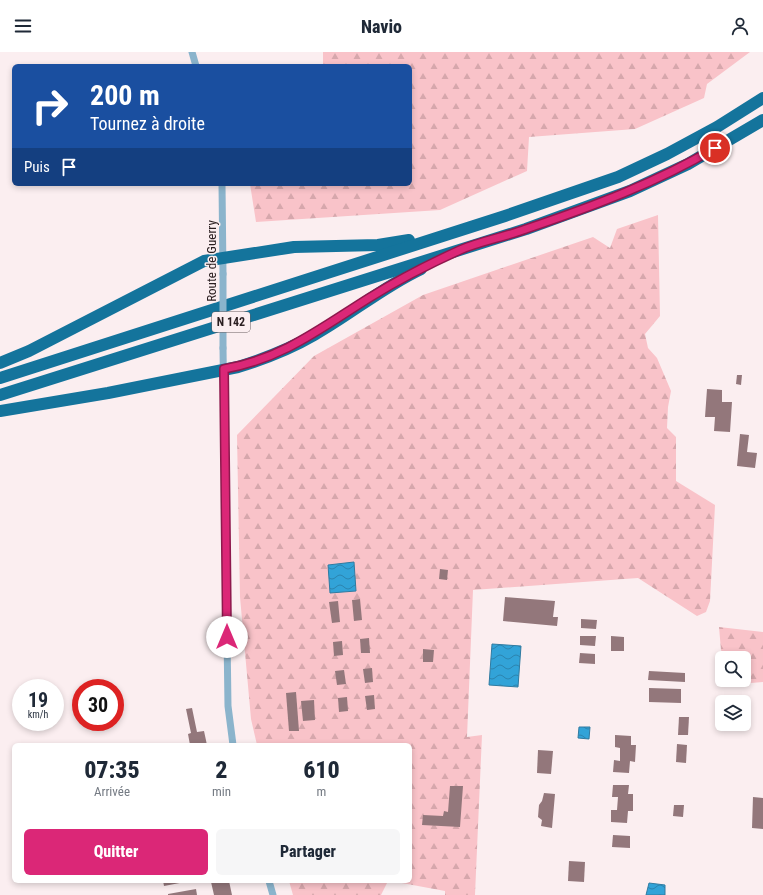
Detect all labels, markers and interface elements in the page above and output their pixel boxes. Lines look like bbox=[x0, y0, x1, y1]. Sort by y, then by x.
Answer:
icon: menu bbox=[12, 15, 34, 37]
icon: person bbox=[729, 15, 751, 37]
text: Navio bbox=[361, 16, 402, 37]
text: 200 m bbox=[90, 79, 160, 112]
icon: right bbox=[24, 80, 76, 132]
text: Tournez à droite bbox=[90, 113, 205, 134]
pin bbox=[698, 131, 732, 165]
icon: arrive bbox=[704, 137, 726, 159]
icon: arrive bbox=[58, 156, 80, 178]
text: Puis bbox=[24, 158, 50, 176]
street label: Route de Guerry bbox=[204, 220, 219, 302]
road number: N 142 bbox=[212, 312, 250, 332]
position arrow bbox=[206, 616, 248, 658]
map controls bbox=[715, 651, 751, 731]
button: search bbox=[715, 651, 751, 687]
speed limit sign: 30 bbox=[72, 679, 124, 731]
text: 19 bbox=[28, 688, 48, 712]
button: layers bbox=[715, 695, 751, 731]
text: km/h bbox=[28, 709, 48, 720]
text: 07:35 bbox=[84, 756, 140, 784]
text: 2 bbox=[215, 756, 228, 784]
text: 610 bbox=[303, 756, 340, 784]
text: Arrivée bbox=[94, 784, 130, 799]
text: min bbox=[212, 784, 231, 799]
text: m bbox=[317, 784, 326, 799]
button: Quitter bbox=[24, 829, 208, 875]
button: Partager bbox=[216, 829, 400, 875]

